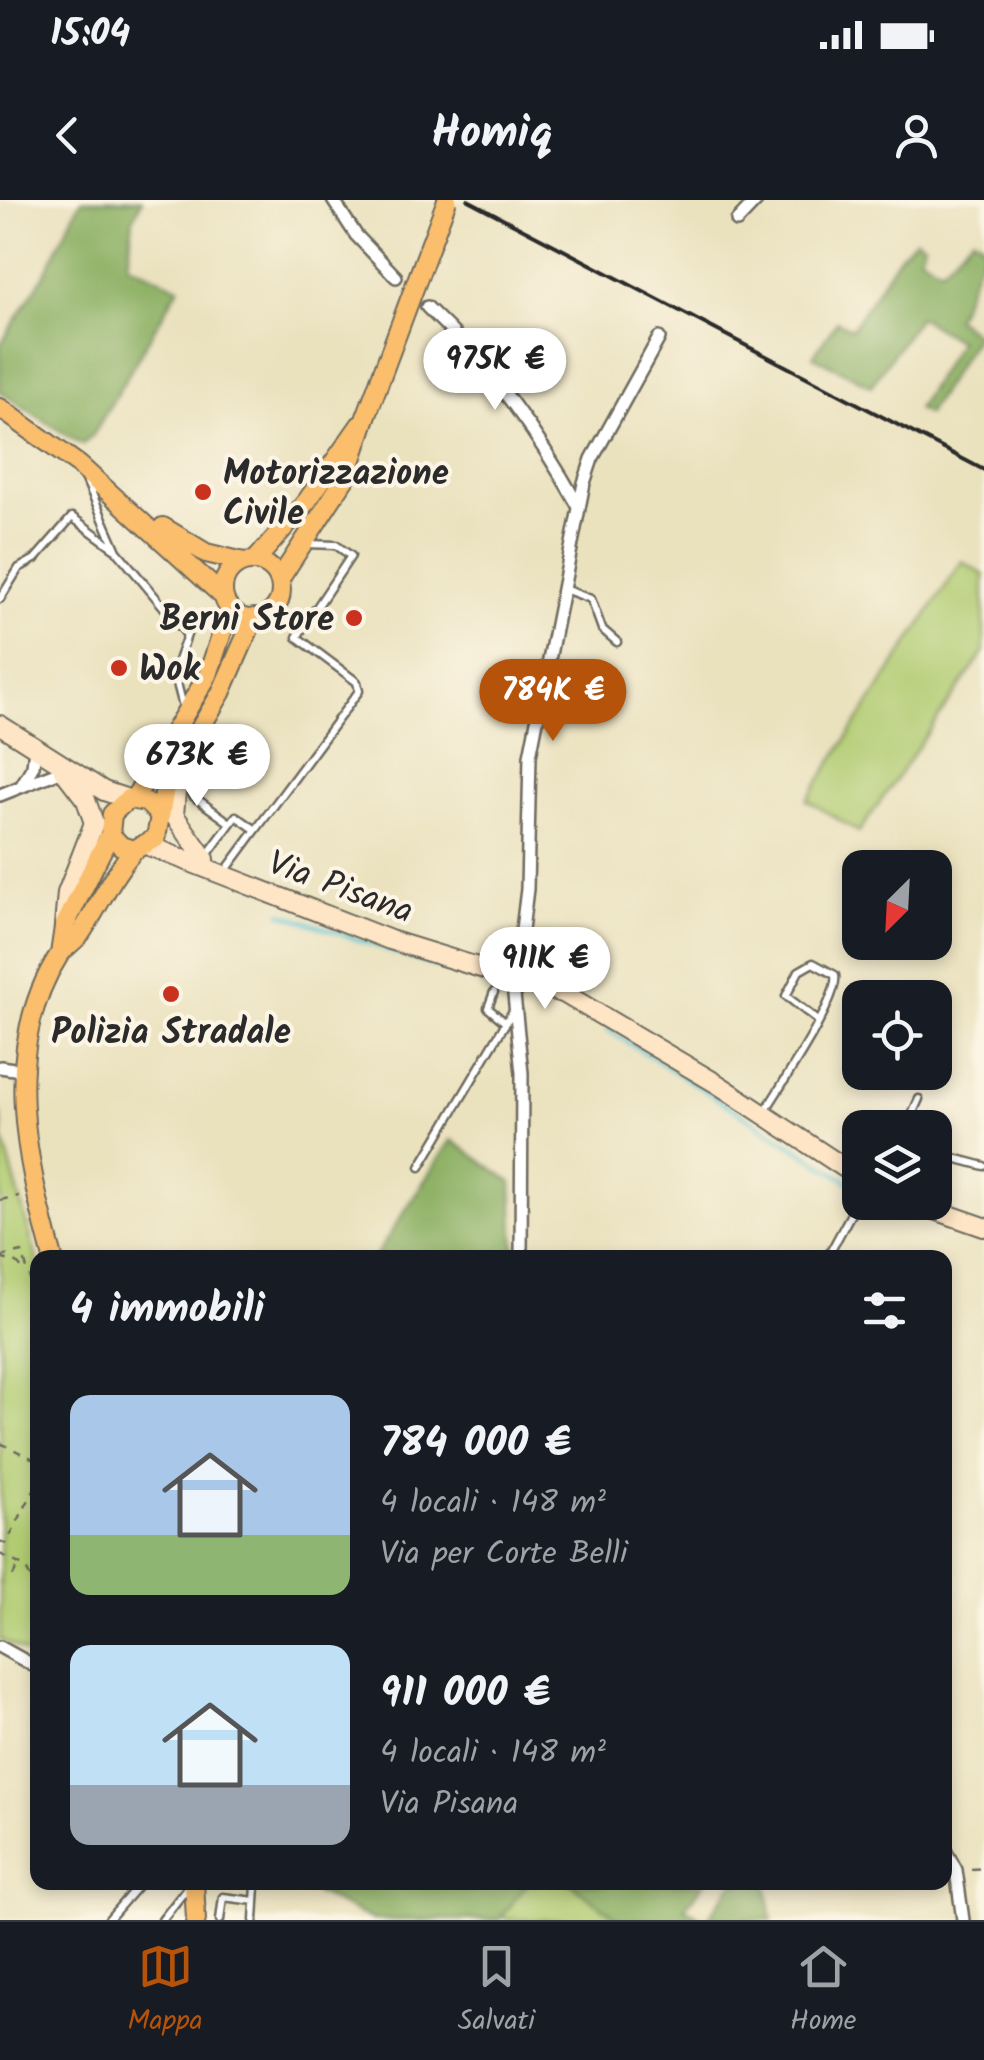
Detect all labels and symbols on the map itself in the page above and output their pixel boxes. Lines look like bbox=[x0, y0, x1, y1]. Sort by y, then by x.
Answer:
pin: 975K € bbox=[414, 328, 576, 413]
place label: Motorizzazione Civile bbox=[223, 447, 449, 543]
marker: Motorizzazione Civile bbox=[192, 481, 214, 503]
place label: Berni Store bbox=[160, 593, 334, 649]
marker: Berni Store bbox=[343, 607, 365, 629]
place label: Wok bbox=[139, 643, 201, 699]
marker: Wok bbox=[108, 657, 130, 679]
pin: 784K € bbox=[472, 659, 634, 744]
pin: 673K € bbox=[116, 724, 278, 809]
street label: Via Pisana bbox=[259, 837, 421, 941]
north arrow bbox=[842, 850, 952, 960]
pin: 911K € bbox=[464, 927, 626, 1012]
marker: Polizia Stradale bbox=[160, 983, 182, 1005]
place label: Polizia Stradale bbox=[51, 1006, 291, 1062]

